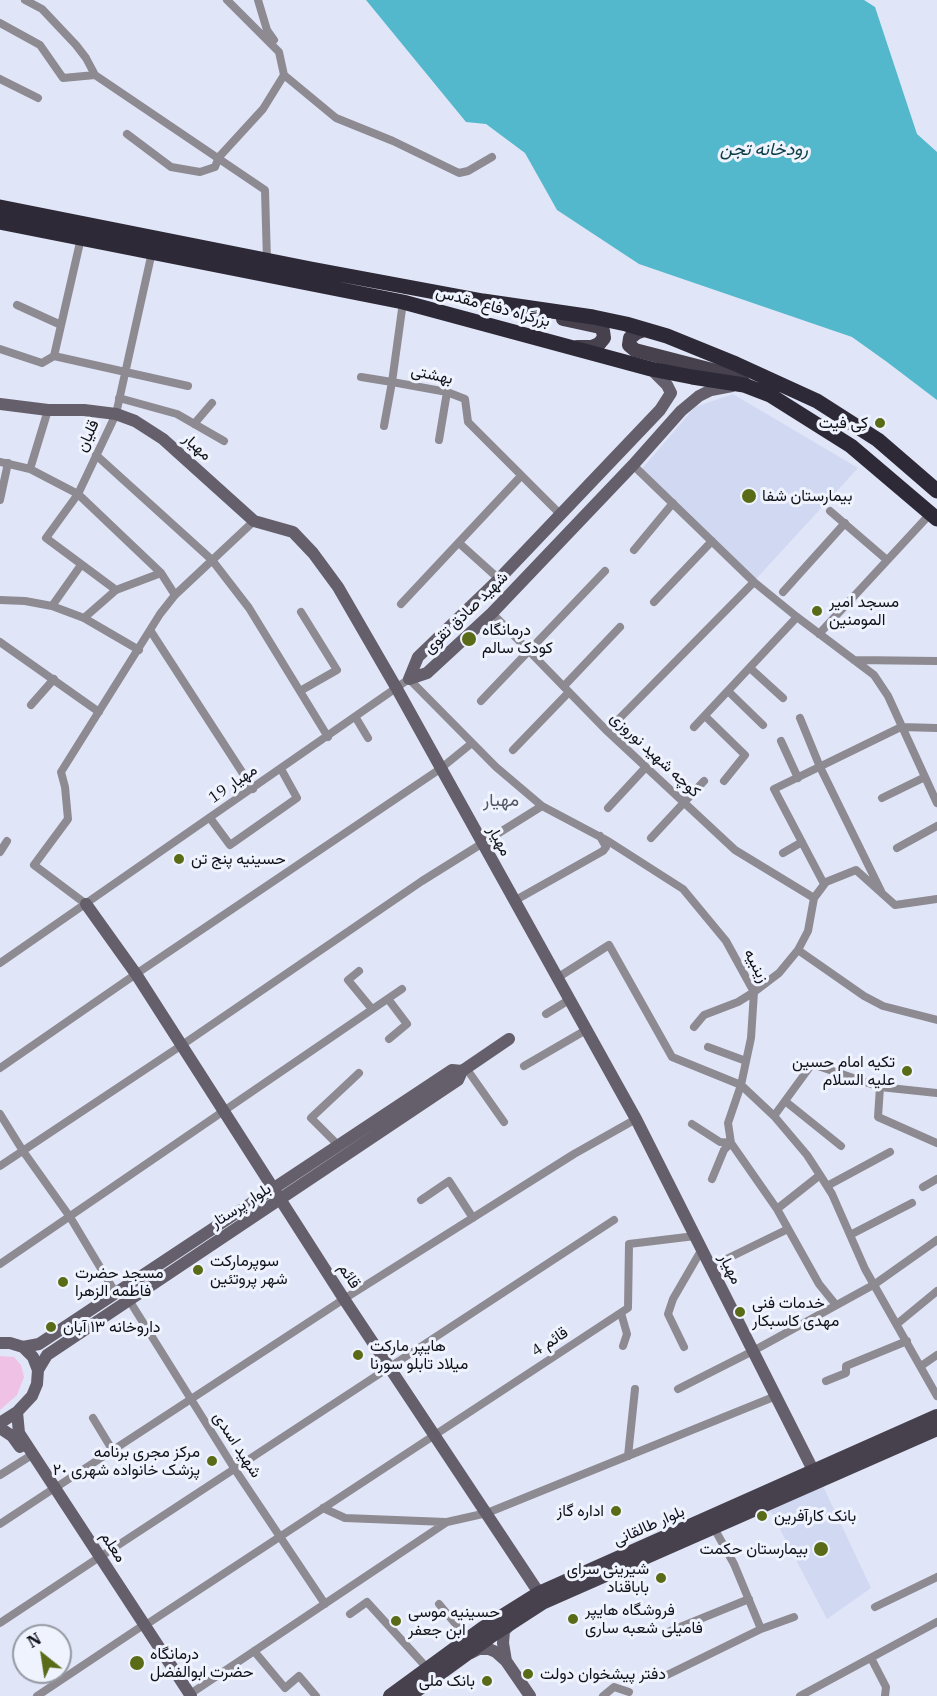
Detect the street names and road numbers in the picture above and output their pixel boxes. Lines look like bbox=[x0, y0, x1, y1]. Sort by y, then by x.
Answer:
street label: بزرگراه دفاع مقدس bbox=[434, 283, 552, 331]
street label: بهشتی bbox=[409, 361, 455, 389]
street label: قلیان bbox=[72, 417, 104, 455]
street label: مهیار bbox=[179, 429, 215, 465]
street label: شهید صادق تقوی bbox=[420, 568, 512, 658]
street label: کوچه شهید نوروزی bbox=[606, 708, 704, 802]
street label: مهیار 19 bbox=[205, 760, 261, 808]
street label: مهیار bbox=[483, 822, 515, 860]
street label: زینبیه bbox=[739, 946, 773, 986]
street label: بلوار پرستار bbox=[207, 1179, 275, 1233]
street label: مهیار bbox=[714, 1250, 746, 1288]
street label: قائم bbox=[334, 1260, 364, 1292]
street label: قائم 4 bbox=[528, 1323, 572, 1361]
street label: شهید اسدی bbox=[209, 1408, 265, 1482]
street label: بلوار طالقانی bbox=[610, 1502, 688, 1550]
street label: معلم bbox=[96, 1528, 130, 1566]

